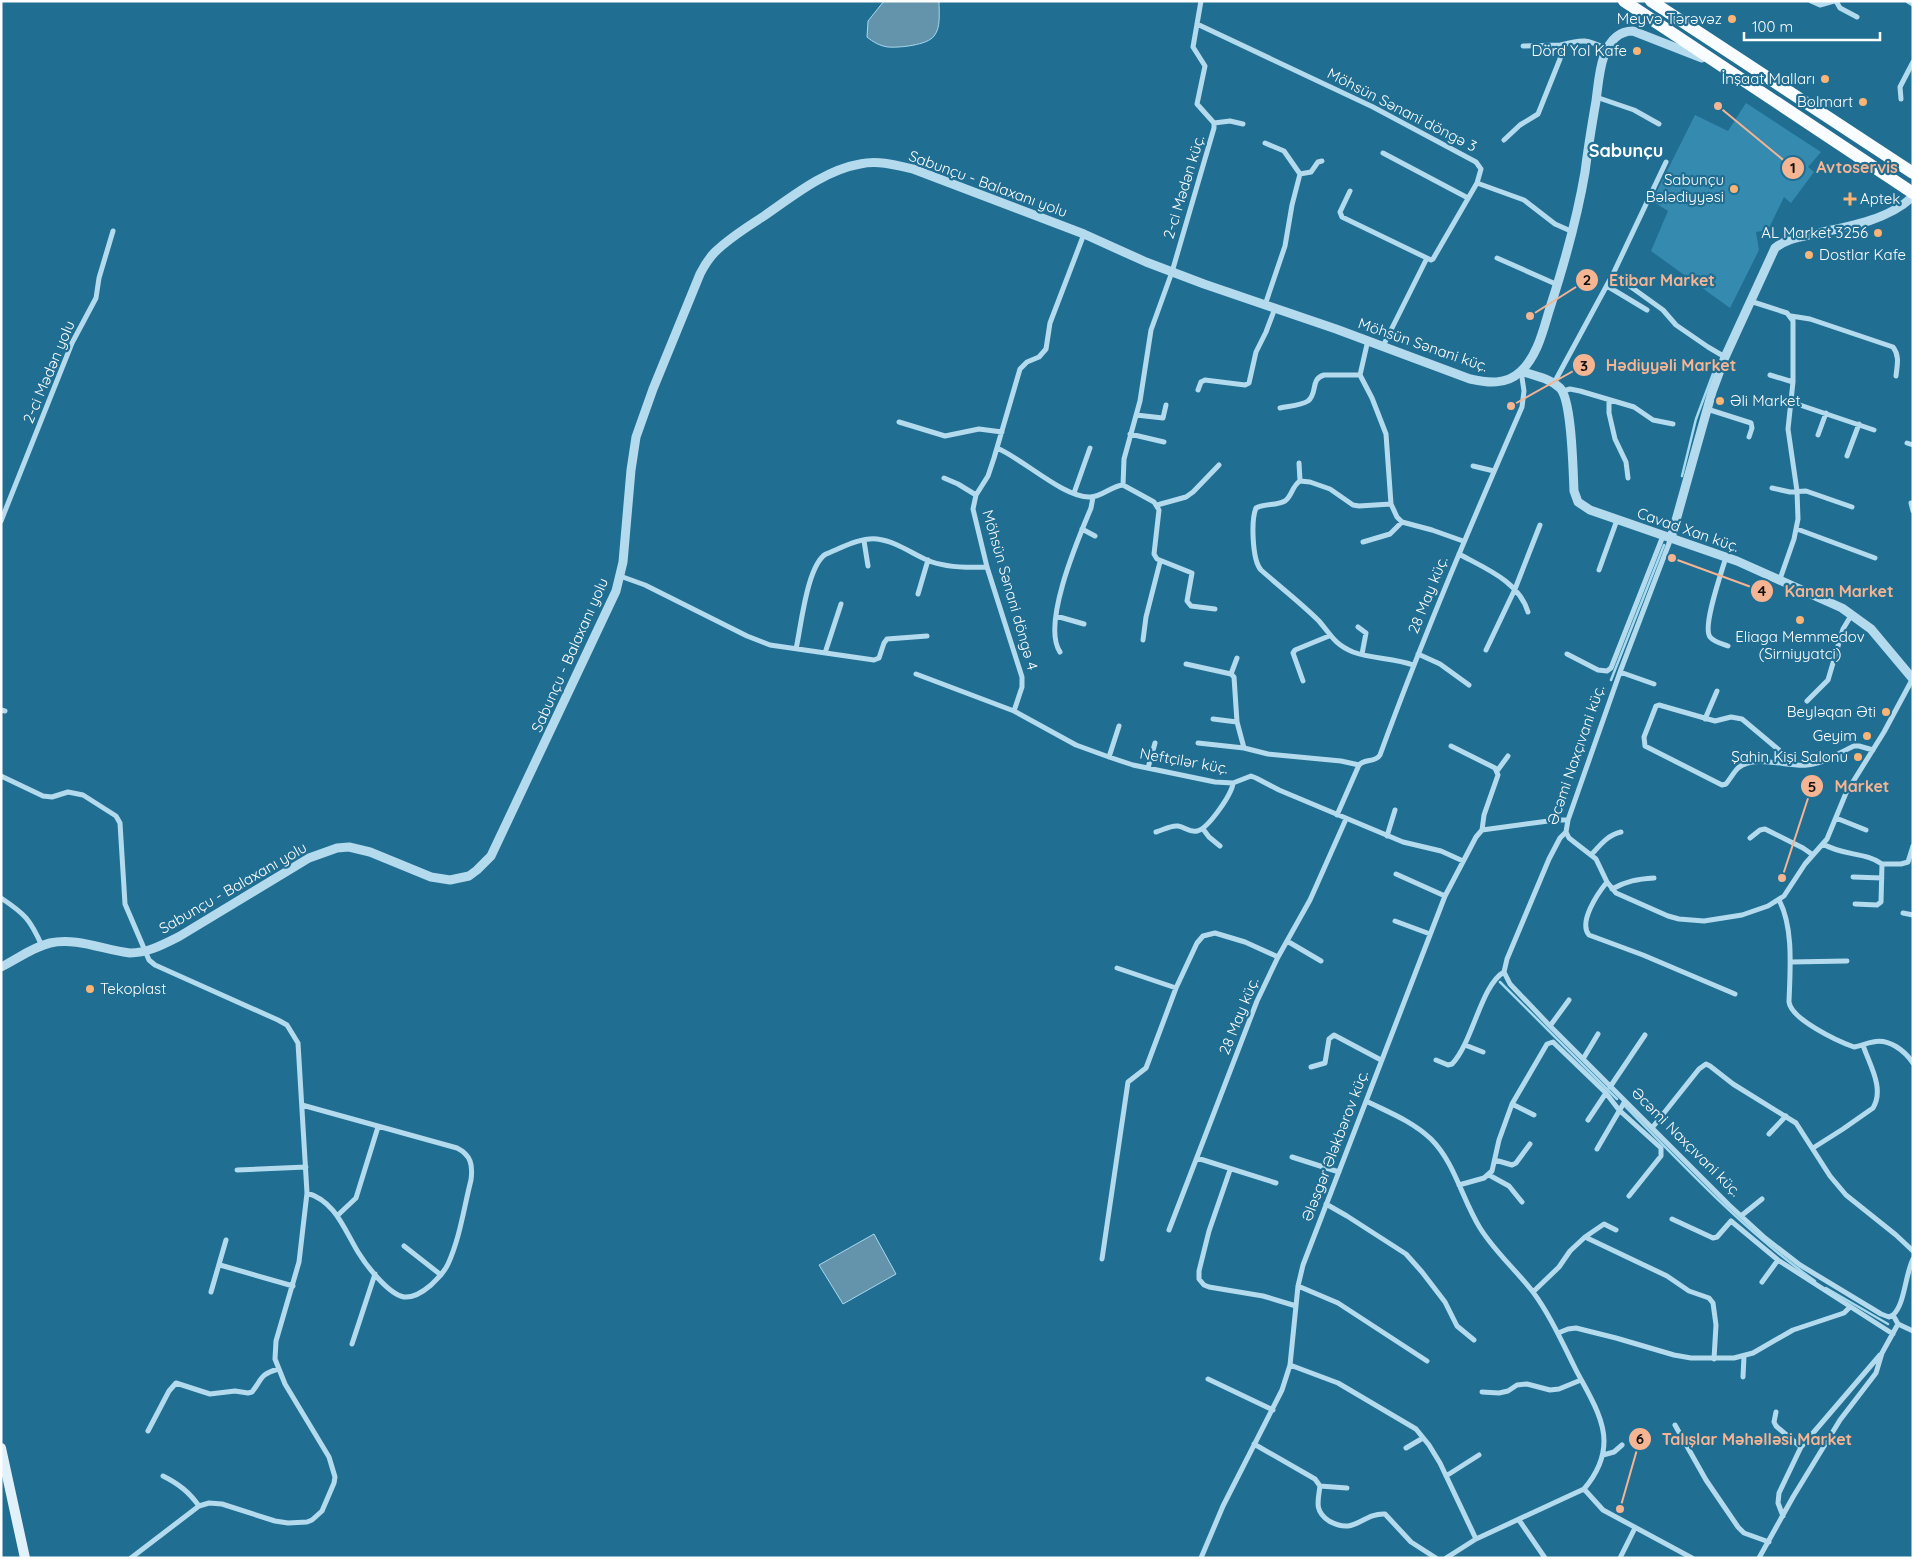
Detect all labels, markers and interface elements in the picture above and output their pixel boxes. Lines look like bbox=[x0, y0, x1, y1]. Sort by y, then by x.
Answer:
place label: Meyvə Tərəvəz bbox=[1617, 9, 1722, 28]
scale bar bbox=[1744, 10, 1880, 42]
marker: Meyvə Tərəvəz bbox=[1726, 13, 1738, 25]
text: 100 m bbox=[1752, 17, 1793, 36]
place label: Dörd Yol Kafe bbox=[1532, 41, 1627, 60]
marker: Dörd Yol Kafe bbox=[1631, 45, 1643, 57]
street label: Möhsün Sənani döngə 3 bbox=[1324, 64, 1480, 156]
place label: İnşaat Malları bbox=[1722, 69, 1815, 88]
marker: İnşaat Malları bbox=[1819, 73, 1831, 85]
place label: Bolmart bbox=[1797, 92, 1853, 111]
marker: Bolmart bbox=[1857, 96, 1869, 108]
street label: 2-ci Mədən küç. bbox=[1159, 133, 1208, 241]
district label: Sabunçu bbox=[1589, 139, 1663, 162]
street label: Sabunçu - Balaxanı yolu bbox=[906, 146, 1070, 221]
callout: Avtoservis bbox=[1781, 152, 1907, 183]
text: Avtoservis bbox=[1816, 157, 1898, 177]
text: 1 bbox=[1790, 158, 1796, 177]
place label: Sabunçu Bələdiyyəsi bbox=[1646, 170, 1724, 206]
marker: Sabunçu Bələdiyyəsi bbox=[1728, 183, 1740, 195]
place label: Aptek bbox=[1860, 189, 1900, 208]
marker: Aptek bbox=[1844, 193, 1856, 205]
place label: AL Market 3256 bbox=[1761, 223, 1868, 242]
marker: AL Market 3256 bbox=[1872, 227, 1884, 239]
place label: Dostlar Kafe bbox=[1819, 245, 1906, 264]
marker: Dostlar Kafe bbox=[1803, 249, 1815, 261]
callout: Etibar Market bbox=[1574, 265, 1725, 296]
text: 2 bbox=[1583, 270, 1591, 289]
text: Etibar Market bbox=[1609, 270, 1715, 290]
street label: Möhsün Sənani küç. bbox=[1356, 313, 1491, 376]
street label: 2-ci Mədən yolu bbox=[18, 318, 79, 426]
callout: Hədiyyəli Market bbox=[1571, 350, 1747, 381]
text: Hədiyyəli Market bbox=[1606, 355, 1736, 375]
text: 3 bbox=[1580, 356, 1588, 375]
place label: Əli Market bbox=[1730, 391, 1801, 410]
marker: Əli Market bbox=[1714, 395, 1726, 407]
street label: Cavad Xan küç. bbox=[1635, 503, 1742, 556]
street label: Möhsün Sənani döngə 4 bbox=[979, 508, 1042, 672]
street label: 28 May küç. bbox=[1403, 553, 1452, 636]
street label: Sabunçu - Balaxanı yolu bbox=[527, 575, 612, 735]
callout: Kanan Market bbox=[1750, 575, 1904, 606]
text: 4 bbox=[1758, 581, 1767, 600]
text: Kanan Market bbox=[1785, 581, 1893, 601]
marker: Eliaga Memmedov (Sirniyyatci) bbox=[1794, 614, 1806, 626]
place label: Eliaga Memmedov (Sirniyyatci) bbox=[1735, 627, 1865, 663]
street label: Əcəmi Naxçıvani küç. bbox=[1543, 682, 1608, 827]
place label: Beyləqan Əti bbox=[1787, 702, 1876, 721]
marker: Beyləqan Əti bbox=[1880, 706, 1892, 718]
place label: Geyim bbox=[1813, 726, 1857, 745]
marker: Geyim bbox=[1861, 730, 1873, 742]
street label: Neftçilər küç. bbox=[1138, 743, 1230, 778]
place label: Şahin Kişi Salonu bbox=[1731, 747, 1848, 766]
marker: Şahin Kişi Salonu bbox=[1852, 751, 1864, 763]
callout: Market bbox=[1800, 771, 1899, 802]
text: Market bbox=[1835, 776, 1889, 796]
text: 5 bbox=[1808, 777, 1816, 796]
street label: Sabunçu - Balaxanı yolu bbox=[156, 838, 310, 938]
street label: 28 May küç. bbox=[1214, 974, 1263, 1057]
place label: Tekoplast bbox=[100, 979, 166, 998]
marker: Tekoplast bbox=[84, 983, 96, 995]
street label: Ələsgər Ələkbərov küç. bbox=[1297, 1068, 1372, 1224]
street label: Əcəmi Naxçıvani küç. bbox=[1628, 1083, 1745, 1200]
callout: Talışlar Məhəlləsi Market bbox=[1627, 1423, 1863, 1454]
text: 6 bbox=[1636, 1429, 1644, 1448]
text: Talışlar Məhəlləsi Market bbox=[1662, 1429, 1852, 1449]

